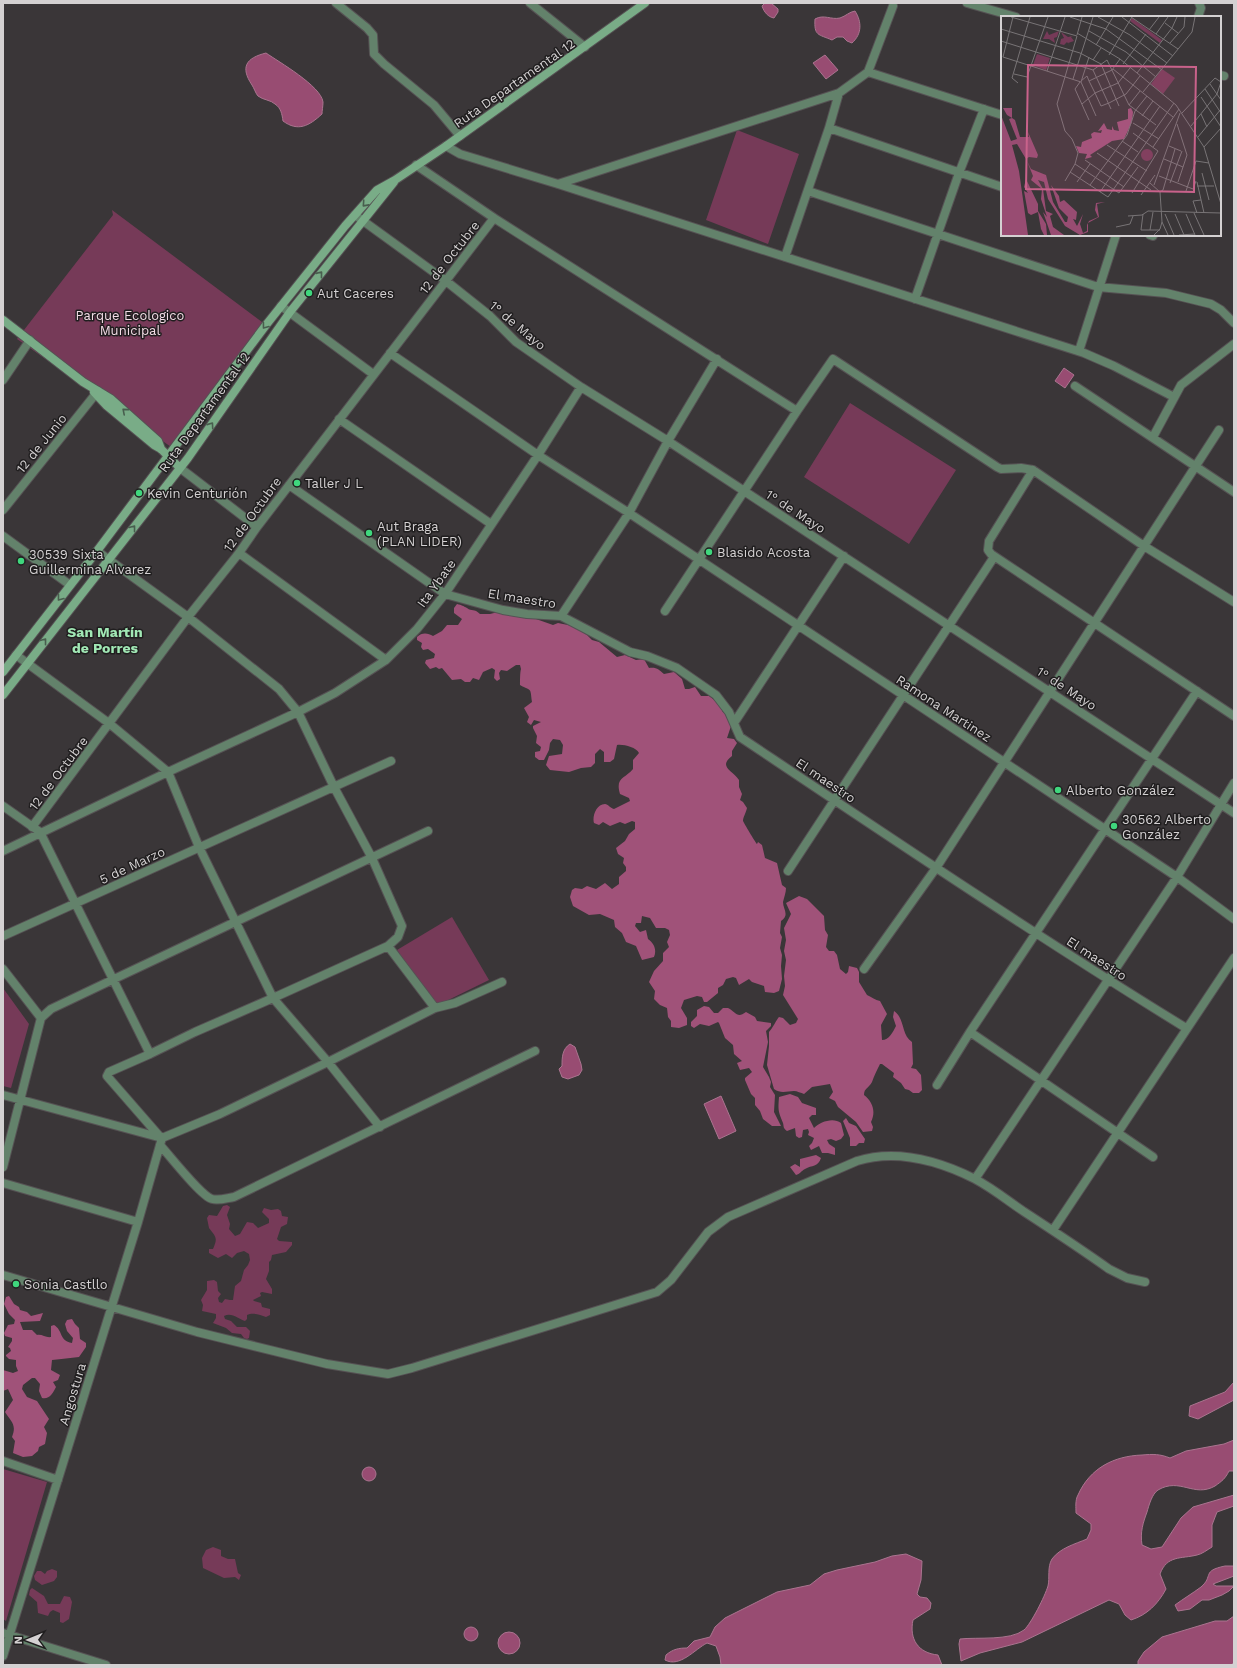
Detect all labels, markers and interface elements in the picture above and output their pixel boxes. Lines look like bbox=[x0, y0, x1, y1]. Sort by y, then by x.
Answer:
inset map bbox=[1001, 16, 1221, 236]
street label: Ruta Departamental 12 bbox=[451, 36, 578, 131]
one-way arrow bbox=[362, 199, 370, 207]
street label: 12 de Octubre bbox=[416, 218, 483, 297]
one-way arrow bbox=[316, 272, 323, 279]
place label: Aut Caceres bbox=[317, 286, 394, 301]
marker: Aut Caceres bbox=[304, 288, 314, 298]
street label: 1° de Mayo bbox=[487, 298, 549, 353]
park label: Parque Ecologico Municipal bbox=[76, 308, 185, 338]
one-way arrow bbox=[262, 322, 270, 329]
street label: Ruta Departamental 12 bbox=[156, 349, 253, 475]
one-way arrow bbox=[122, 409, 129, 416]
street label: 12 de Junio bbox=[13, 411, 70, 476]
one-way arrow bbox=[206, 422, 213, 429]
street label: 12 de Octubre bbox=[220, 474, 284, 554]
place label: Taller J L bbox=[305, 476, 363, 491]
marker: Taller J L bbox=[292, 478, 302, 488]
place label: Kevin Centurión bbox=[147, 486, 247, 501]
street label: 1° de Mayo bbox=[763, 487, 829, 536]
marker: Kevin Centurión bbox=[134, 488, 144, 498]
place label: Aut Braga (PLAN LIDER) bbox=[377, 519, 462, 549]
one-way arrow bbox=[128, 526, 135, 533]
marker: Aut Braga (PLAN LIDER) bbox=[364, 528, 374, 538]
place label: Blasido Acosta bbox=[717, 545, 811, 560]
place label: 30539 Sixta Guillermina Alvarez bbox=[29, 547, 151, 577]
marker: Blasido Acosta bbox=[704, 547, 714, 557]
marker: 30539 Sixta Guillermina Alvarez bbox=[16, 556, 26, 566]
street label: Ita Ybate bbox=[414, 556, 459, 610]
street label: El maestro bbox=[487, 586, 557, 611]
one-way arrow bbox=[58, 593, 65, 600]
district label: San Martín de Porres bbox=[67, 624, 143, 656]
one-way arrow bbox=[39, 639, 46, 646]
street label: 1° de Mayo bbox=[1034, 664, 1100, 713]
street label: Ramona Martinez bbox=[893, 672, 994, 745]
street label: 12 de Octubre bbox=[26, 733, 91, 813]
street label: El maestro bbox=[793, 755, 859, 806]
place label: Alberto González bbox=[1066, 783, 1175, 798]
marker: Alberto González bbox=[1053, 785, 1063, 795]
place label: 30562 Alberto González bbox=[1122, 812, 1211, 842]
marker: 30562 Alberto González bbox=[1109, 821, 1119, 831]
street label: 5 de Marzo bbox=[97, 844, 167, 887]
street label: El maestro bbox=[1064, 933, 1130, 984]
place label: Sonia Castllo bbox=[24, 1277, 108, 1292]
marker: Sonia Castllo bbox=[11, 1279, 21, 1289]
street label: Angostura bbox=[56, 1361, 89, 1427]
north arrow bbox=[8, 1620, 48, 1660]
text: N bbox=[12, 1636, 25, 1644]

